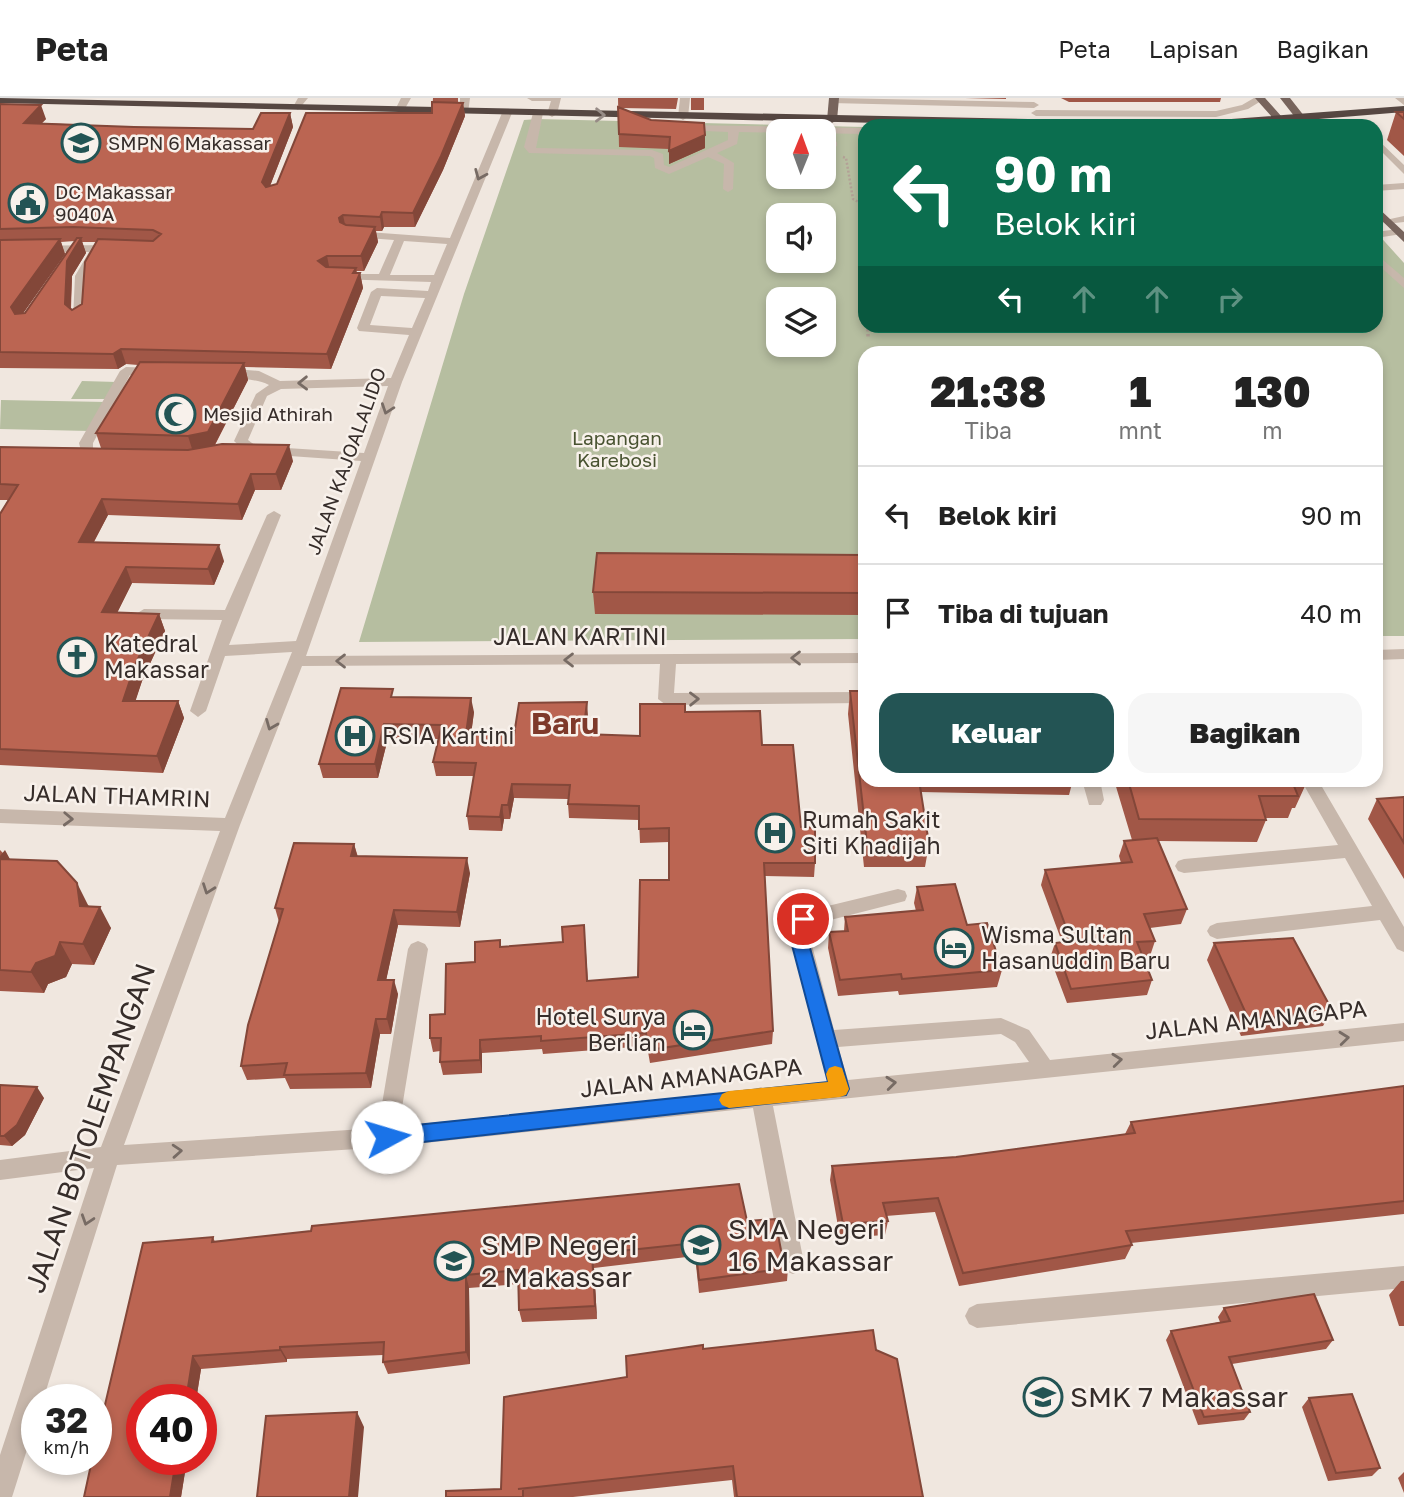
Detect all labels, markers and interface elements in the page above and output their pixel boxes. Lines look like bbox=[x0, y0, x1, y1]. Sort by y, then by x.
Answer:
text: Peta bbox=[35, 29, 108, 68]
text: Peta bbox=[1058, 34, 1111, 63]
text: Lapisan bbox=[1149, 34, 1239, 63]
text: Bagikan bbox=[1277, 34, 1369, 63]
one-way arrow bbox=[594, 107, 605, 122]
north arrow bbox=[766, 119, 836, 189]
map controls bbox=[766, 119, 836, 357]
school or university icon: SMPN 6 Makassar bbox=[60, 122, 102, 164]
place label: SMPN 6 Makassar bbox=[108, 131, 272, 154]
text: 90 m bbox=[994, 144, 1112, 203]
icon: left bbox=[879, 147, 970, 238]
one-way arrow bbox=[474, 168, 488, 181]
place label: DC Makassar 9040A bbox=[55, 180, 173, 225]
public building icon: DC Makassar 9040A bbox=[7, 182, 49, 224]
button: sound bbox=[766, 203, 836, 273]
text: Belok kiri bbox=[994, 204, 1137, 242]
icon: left bbox=[992, 280, 1030, 318]
icon: ahead bbox=[1065, 280, 1103, 318]
icon: ahead bbox=[1138, 280, 1176, 318]
icon: right bbox=[1211, 280, 1249, 318]
button: layers bbox=[766, 287, 836, 357]
street label: JALAN KAJOALALIDO bbox=[301, 364, 390, 558]
text: 21:38 bbox=[930, 366, 1046, 416]
text: 1 bbox=[1129, 366, 1151, 416]
text: 130 bbox=[1234, 366, 1311, 416]
one-way arrow bbox=[298, 376, 309, 391]
mosque icon: Mesjid Athirah bbox=[155, 393, 197, 435]
place label: Mesjid Athirah bbox=[203, 402, 333, 425]
one-way arrow bbox=[381, 403, 395, 415]
text: Tiba bbox=[965, 416, 1012, 444]
text: mnt bbox=[1119, 416, 1162, 444]
text: m bbox=[1262, 416, 1283, 444]
park label: Lapangan Karebosi bbox=[572, 426, 662, 471]
icon: left bbox=[879, 496, 917, 534]
text: Belok kiri bbox=[938, 500, 1057, 531]
text: 90 m bbox=[1301, 500, 1362, 531]
icon: arrive bbox=[879, 594, 917, 632]
text: Tiba di tujuan bbox=[938, 598, 1108, 629]
text: 40 m bbox=[1301, 598, 1362, 629]
street label: JALAN KARTINI bbox=[493, 622, 667, 650]
place label: Katedral Makassar bbox=[104, 629, 209, 683]
church icon: Katedral Makassar bbox=[56, 636, 98, 678]
one-way arrow bbox=[791, 650, 801, 666]
one-way arrow bbox=[563, 652, 574, 668]
one-way arrow bbox=[336, 653, 346, 669]
one-way arrow bbox=[689, 691, 699, 707]
button: Keluar bbox=[879, 693, 1114, 773]
button: Bagikan bbox=[1128, 693, 1362, 773]
district label: Baru bbox=[531, 705, 599, 741]
hospital icon: RSIA Kartini bbox=[334, 715, 376, 757]
one-way arrow bbox=[265, 718, 279, 730]
place label: RSIA Kartini bbox=[382, 721, 514, 749]
street label: JALAN THAMRIN bbox=[23, 778, 211, 812]
place label: Rumah Sakit Siti Khadijah bbox=[802, 805, 941, 859]
one-way arrow bbox=[63, 811, 74, 826]
hospital icon: Rumah Sakit Siti Khadijah bbox=[754, 812, 796, 854]
one-way arrow bbox=[202, 883, 216, 895]
pin bbox=[773, 889, 833, 949]
icon: arrive bbox=[784, 900, 822, 938]
place label: Wisma Sultan Hasanuddin Baru bbox=[981, 920, 1170, 974]
hotel icon: Wisma Sultan Hasanuddin Baru bbox=[933, 927, 975, 969]
street label: JALAN BOTOLEMPANGAN bbox=[18, 959, 161, 1297]
street label: JALAN AMANAGAPA bbox=[1144, 993, 1368, 1045]
place label: Hotel Surya Berlian bbox=[536, 1002, 666, 1056]
hotel icon: Hotel Surya Berlian bbox=[672, 1009, 714, 1051]
one-way arrow bbox=[1338, 1030, 1350, 1045]
street label: JALAN AMANAGAPA bbox=[579, 1051, 803, 1103]
one-way arrow bbox=[1112, 1052, 1123, 1067]
one-way arrow bbox=[885, 1076, 897, 1091]
position arrow bbox=[350, 1100, 424, 1174]
one-way arrow bbox=[172, 1144, 183, 1159]
place label: SMA Negeri 16 Makassar bbox=[728, 1212, 893, 1277]
one-way arrow bbox=[81, 1214, 96, 1226]
school or university icon: SMA Negeri 16 Makassar bbox=[680, 1224, 722, 1266]
place label: SMP Negeri 2 Makassar bbox=[481, 1228, 638, 1293]
school or university icon: SMP Negeri 2 Makassar bbox=[433, 1240, 475, 1282]
school or university icon: SMK 7 Makassar bbox=[1022, 1376, 1064, 1418]
place label: SMK 7 Makassar bbox=[1070, 1380, 1288, 1413]
speed limit sign: 40 bbox=[126, 1384, 217, 1475]
text: 32 bbox=[45, 1399, 88, 1441]
text: km/h bbox=[44, 1436, 89, 1458]

